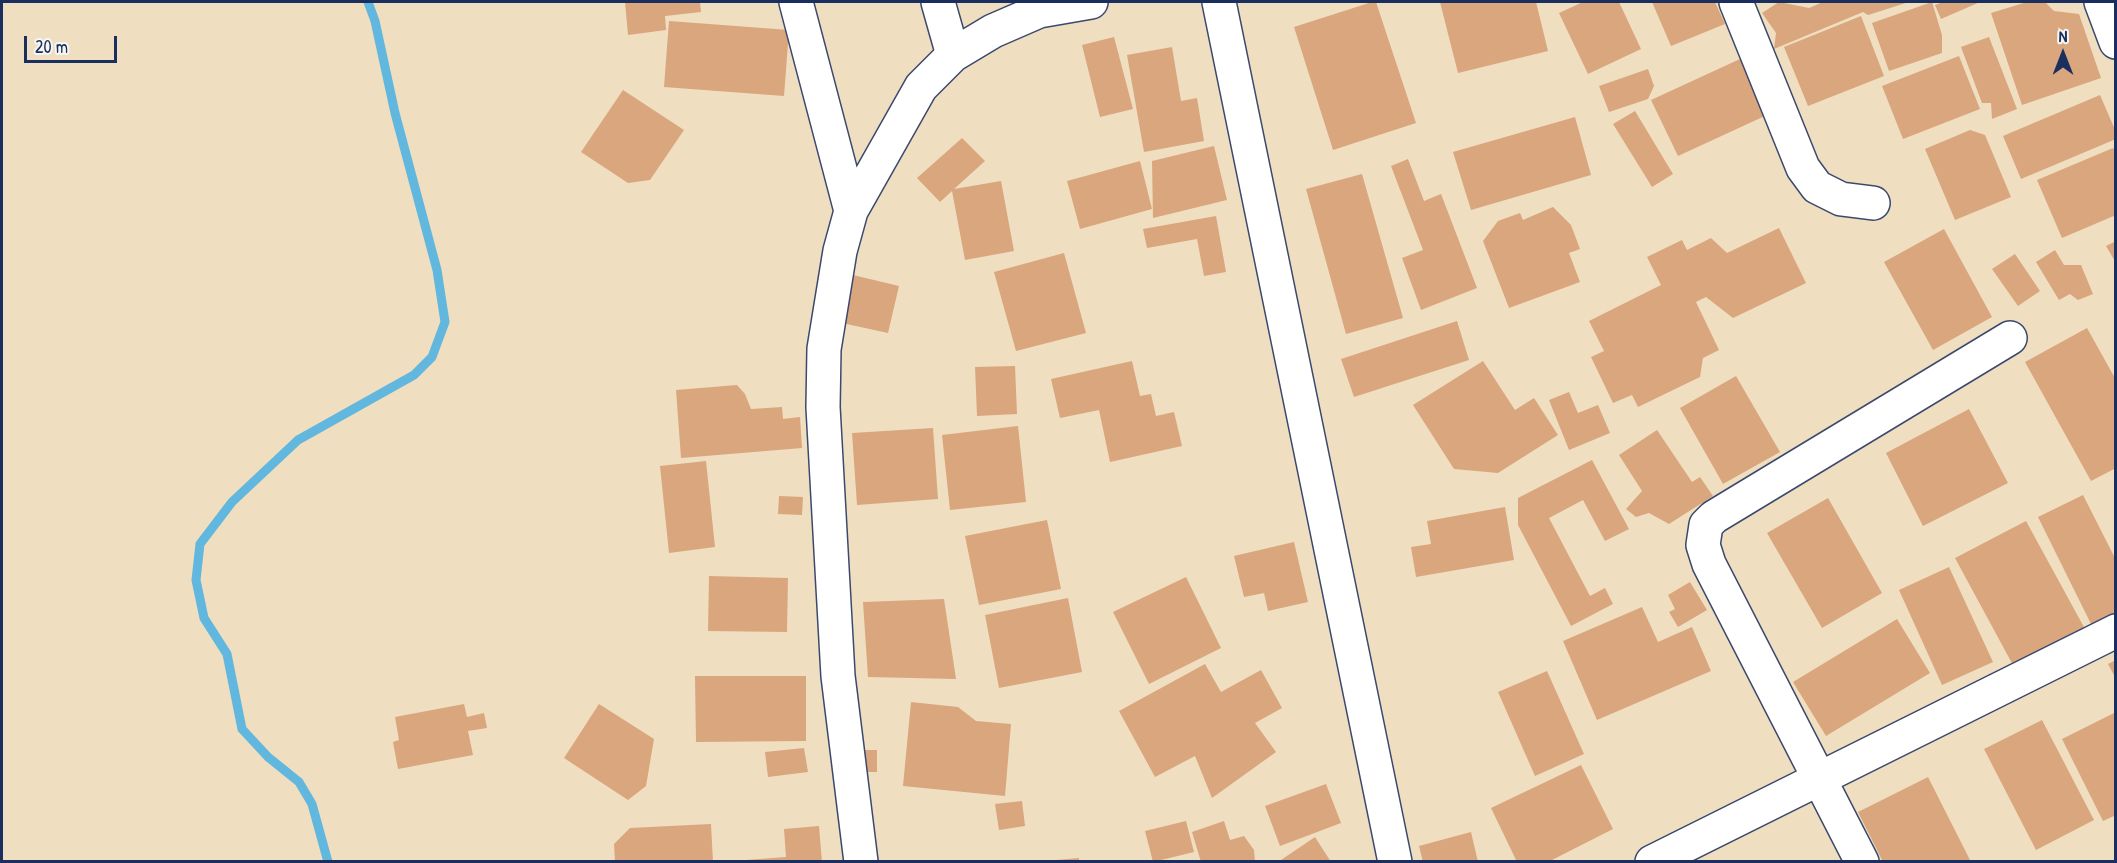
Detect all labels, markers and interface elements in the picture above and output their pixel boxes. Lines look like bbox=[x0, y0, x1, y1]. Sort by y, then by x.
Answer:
scale bar bbox=[27, 24, 120, 62]
north arrow bbox=[2033, 24, 2093, 84]
text: N bbox=[2059, 25, 2067, 47]
text: 20 m bbox=[35, 34, 68, 59]

